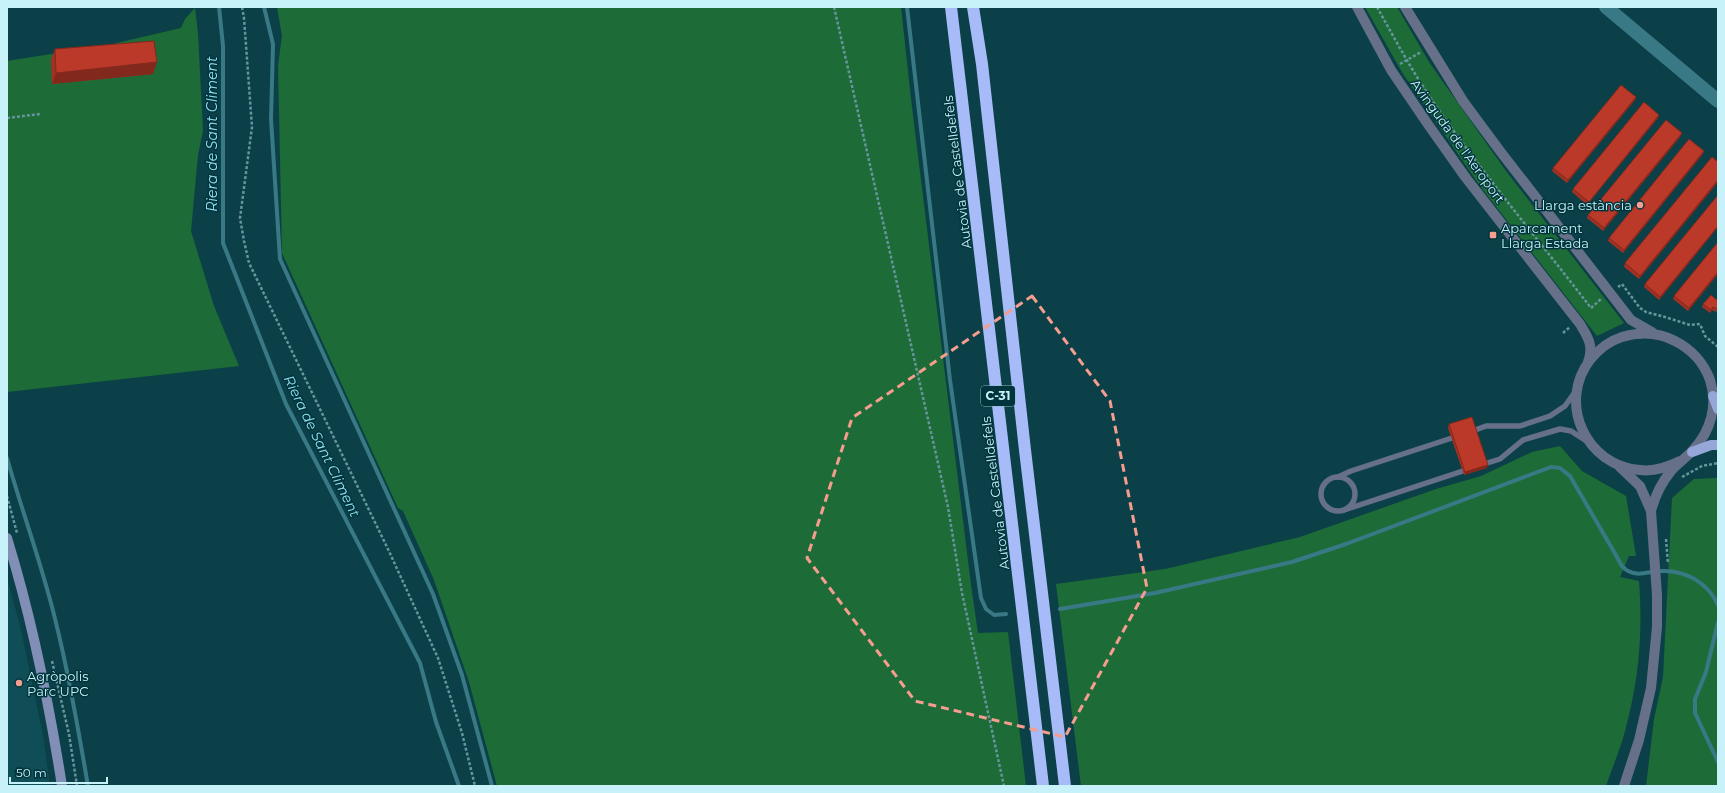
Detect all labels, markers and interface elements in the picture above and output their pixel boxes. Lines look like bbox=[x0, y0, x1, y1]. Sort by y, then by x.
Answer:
water label: Riera de Sant Climent bbox=[203, 56, 221, 212]
street label: Avinguda de l'Aeroport bbox=[1408, 76, 1508, 206]
street label: Autovia de Castelldefels bbox=[940, 94, 974, 250]
place label: Llarga estància bbox=[1534, 197, 1632, 213]
marker: Llarga estància bbox=[1635, 200, 1645, 210]
place label: Aparcament Llarga Estada bbox=[1501, 220, 1589, 251]
marker: Aparcament Llarga Estada bbox=[1488, 230, 1498, 240]
water label: Riera de Sant Climent bbox=[280, 372, 364, 520]
road number: C-31 bbox=[981, 386, 1015, 406]
street label: Autovia de Castelldefels bbox=[978, 415, 1012, 571]
place label: Agròpolis Parc UPC bbox=[27, 668, 89, 699]
marker: Agròpolis Parc UPC bbox=[14, 678, 24, 688]
scale bar bbox=[10, 759, 107, 785]
text: 50 m bbox=[16, 765, 47, 780]

